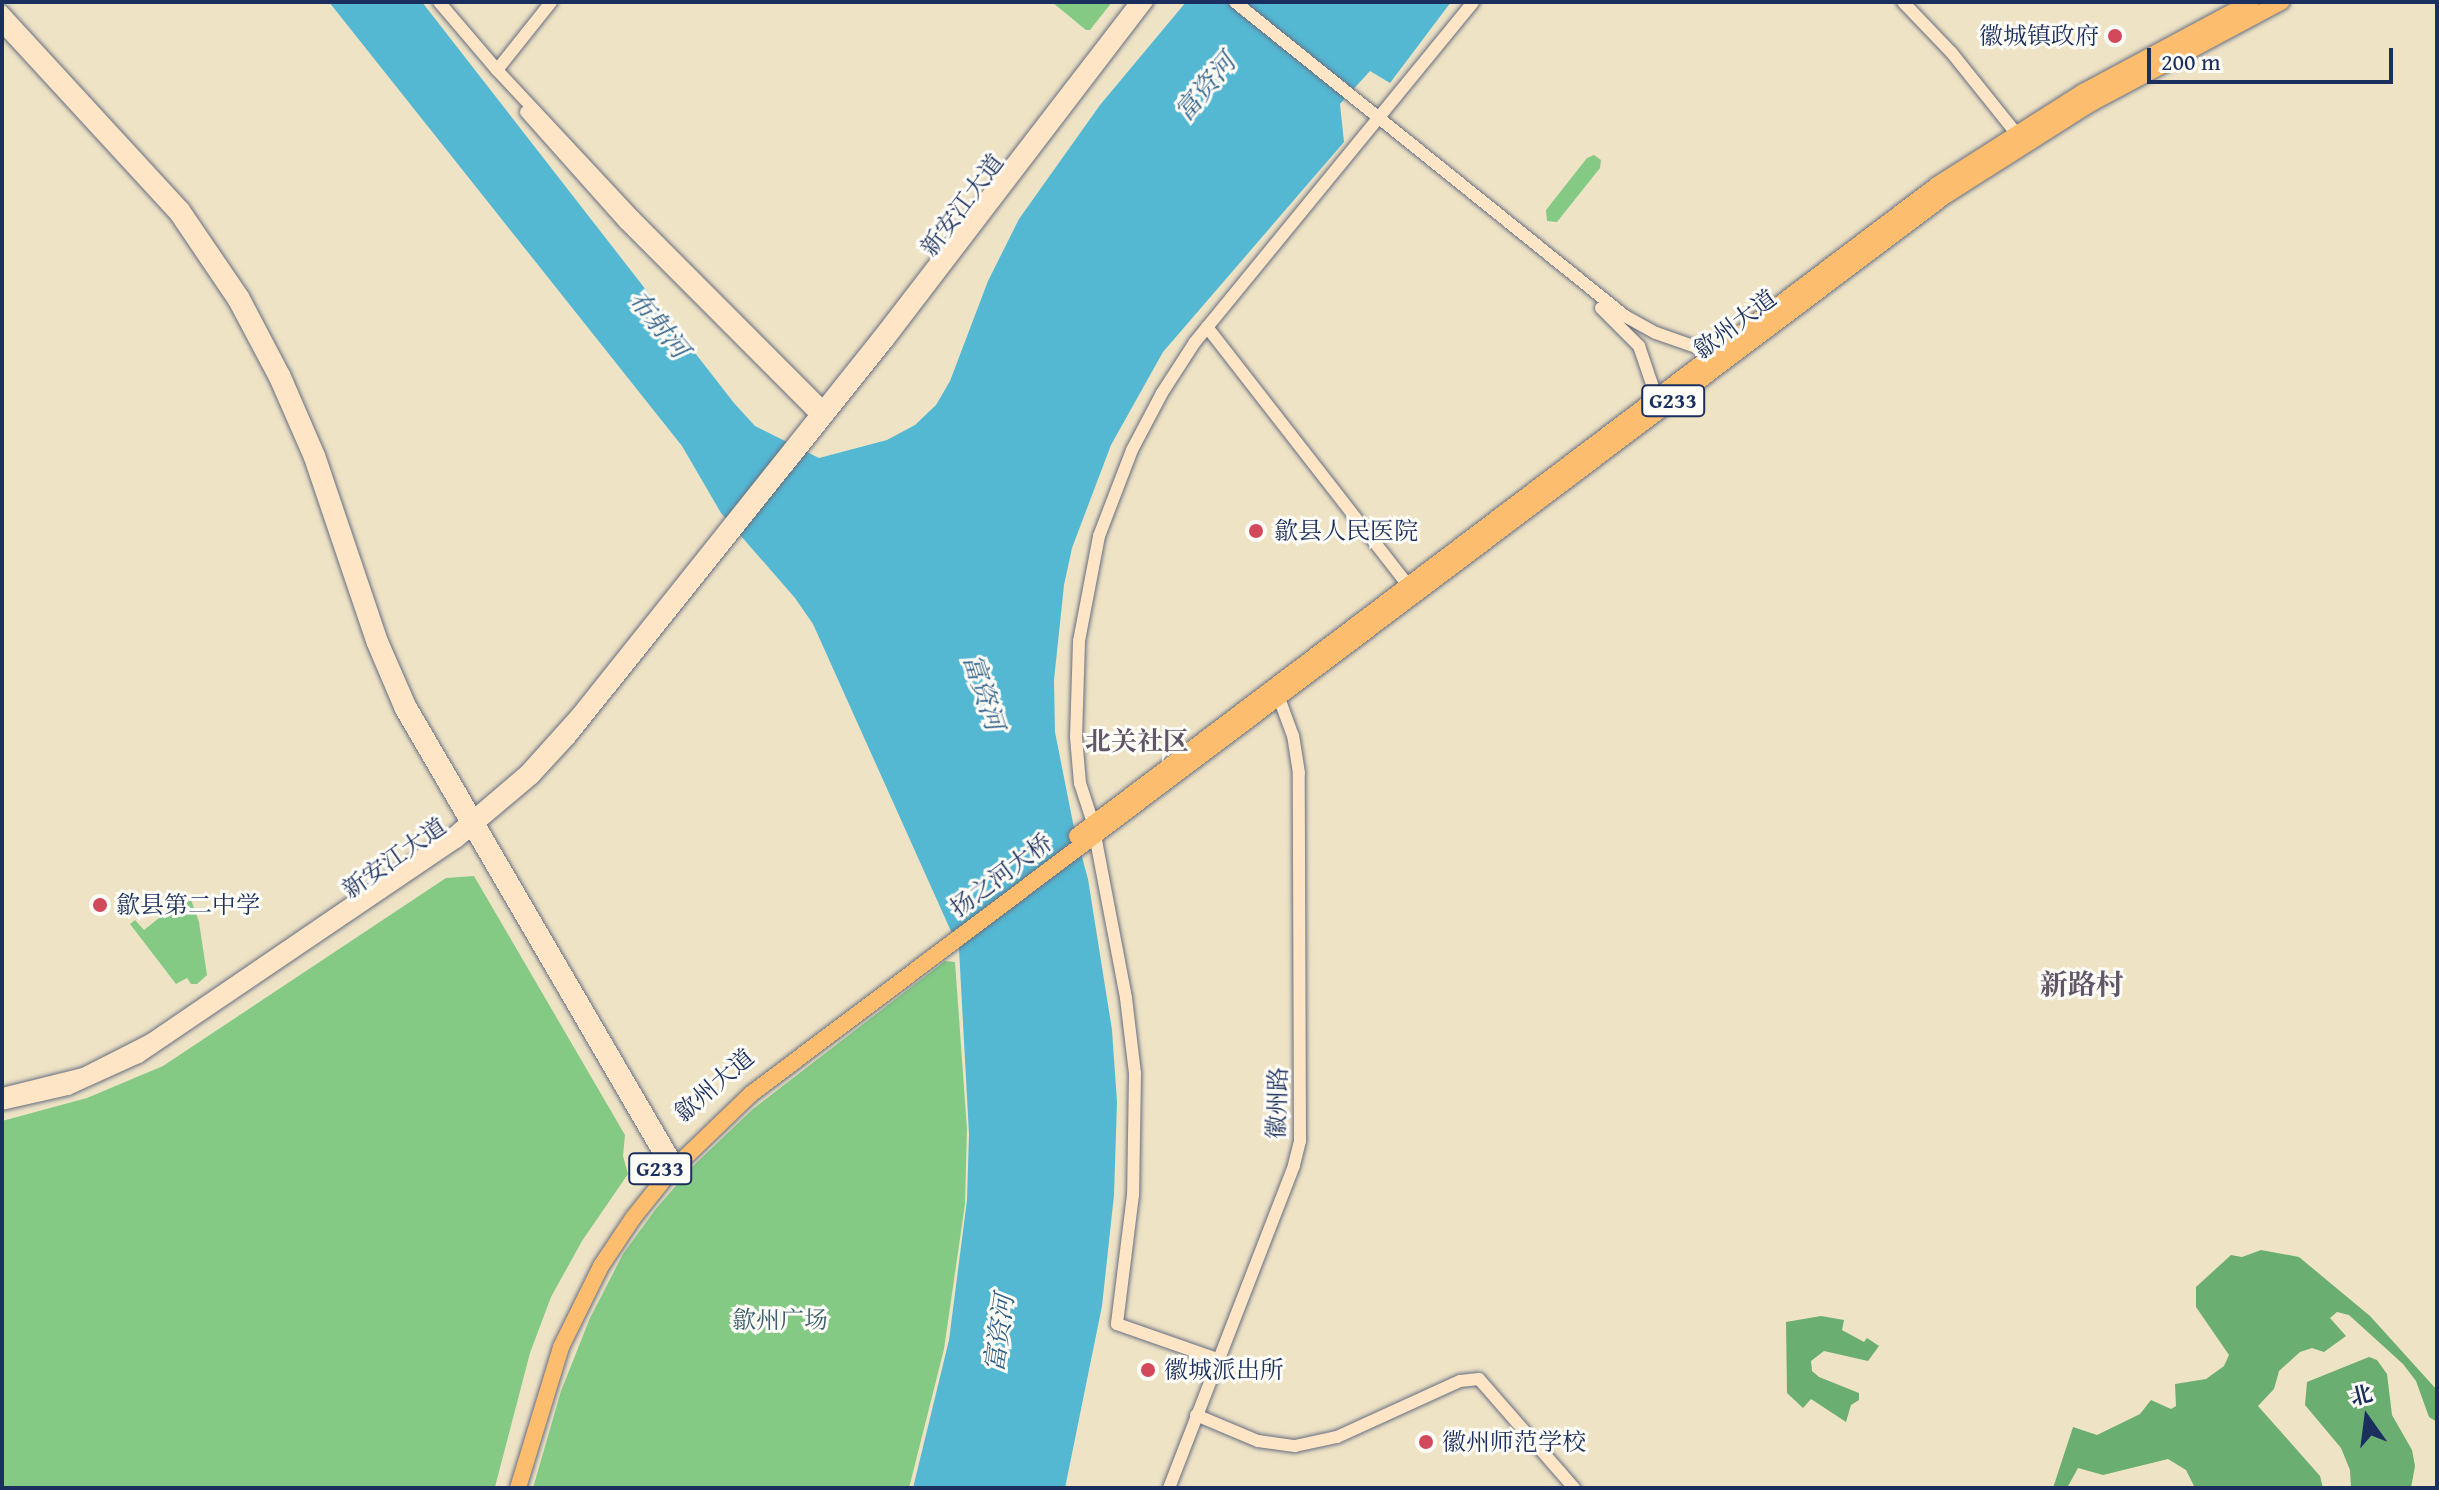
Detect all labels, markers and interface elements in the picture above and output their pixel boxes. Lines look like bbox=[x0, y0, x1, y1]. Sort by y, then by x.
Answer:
place label: 徽城镇政府 bbox=[1979, 22, 2099, 50]
marker: 徽城镇政府 bbox=[2106, 27, 2124, 45]
scale bar bbox=[2151, 32, 2397, 82]
text: 200 m bbox=[2161, 44, 2221, 79]
water label: 富资河 bbox=[1168, 47, 1242, 127]
street label: 新安江大道 bbox=[914, 148, 1010, 262]
water label: 布射河 bbox=[622, 284, 696, 364]
street label: 歙州大道 bbox=[1688, 284, 1782, 364]
road number: G233 bbox=[1641, 383, 1705, 419]
place label: 歙县人民医院 bbox=[1274, 517, 1418, 545]
marker: 歙县人民医院 bbox=[1245, 520, 1267, 542]
water label: 富资河 bbox=[957, 650, 1011, 734]
district label: 北关社区 bbox=[1085, 725, 1189, 757]
street label: 新安江大道 bbox=[337, 812, 451, 904]
street label: 扬之河大桥 bbox=[944, 827, 1058, 923]
place label: 歙县第二中学 bbox=[116, 891, 260, 919]
marker: 歙县第二中学 bbox=[91, 896, 109, 914]
district label: 新路村 bbox=[2040, 967, 2124, 1001]
street label: 歙州大道 bbox=[668, 1043, 760, 1127]
street label: 徽州路 bbox=[1261, 1067, 1293, 1139]
road number: G233 bbox=[628, 1151, 692, 1187]
water label: 富资河 bbox=[978, 1292, 1020, 1374]
park label: 歙州广场 bbox=[732, 1306, 828, 1334]
place label: 徽城派出所 bbox=[1164, 1356, 1284, 1384]
marker: 徽城派出所 bbox=[1139, 1361, 1157, 1379]
text: 北 bbox=[2347, 1377, 2376, 1413]
north arrow bbox=[2327, 1378, 2407, 1458]
place label: 徽州师范学校 bbox=[1442, 1428, 1586, 1456]
marker: 徽州师范学校 bbox=[1417, 1433, 1435, 1451]

